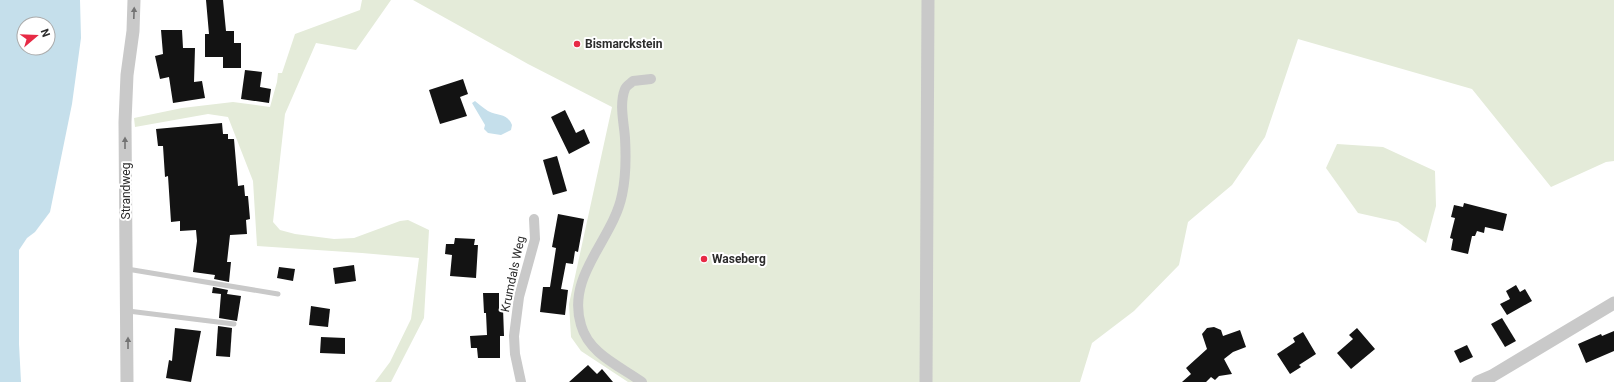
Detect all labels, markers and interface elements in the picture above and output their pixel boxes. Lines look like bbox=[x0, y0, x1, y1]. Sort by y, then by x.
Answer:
one-way arrow bbox=[131, 6, 137, 19]
north arrow bbox=[16, 16, 56, 56]
text: N bbox=[38, 27, 52, 39]
place label: Bismarckstein bbox=[585, 37, 663, 51]
marker: Bismarckstein bbox=[572, 39, 582, 49]
one-way arrow bbox=[122, 136, 128, 149]
street label: Strandweg bbox=[119, 163, 133, 219]
street label: Krumdals Weg bbox=[498, 235, 528, 313]
place label: Waseberg bbox=[712, 252, 766, 266]
marker: Waseberg bbox=[699, 254, 709, 264]
one-way arrow bbox=[125, 336, 131, 349]

